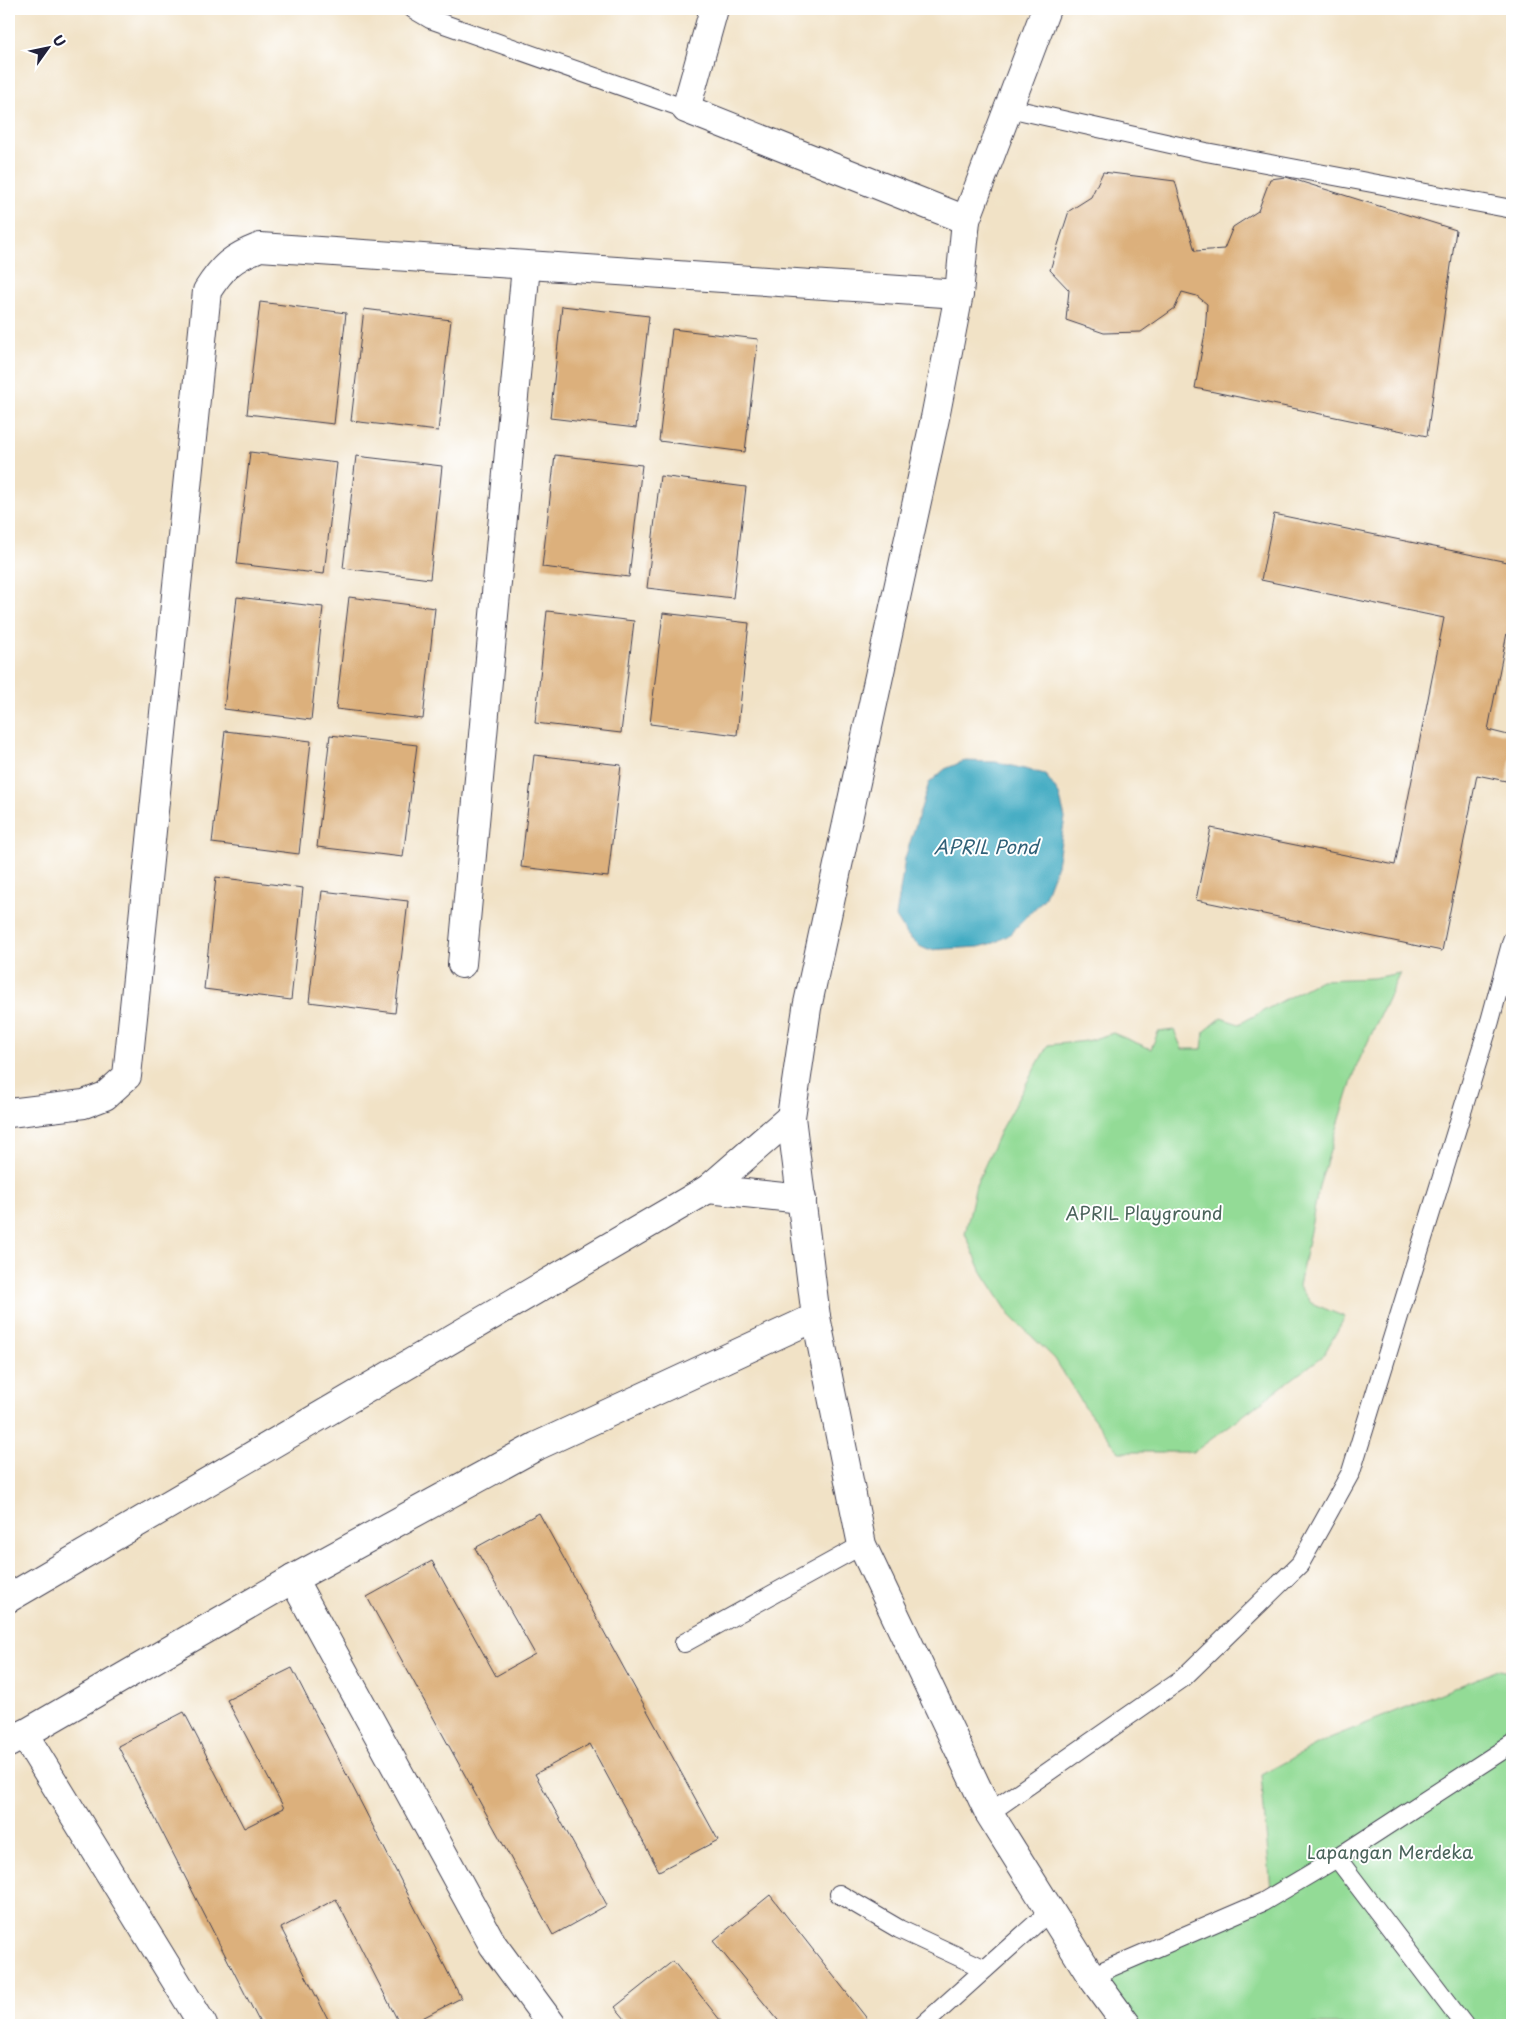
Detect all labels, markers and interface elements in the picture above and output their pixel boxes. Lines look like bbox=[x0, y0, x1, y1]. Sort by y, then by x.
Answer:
north arrow bbox=[22, 22, 72, 72]
text: U bbox=[48, 30, 71, 51]
water label: APRIL Pond bbox=[934, 832, 1041, 860]
park label: APRIL Playground bbox=[1065, 1199, 1223, 1226]
park label: Lapangan Merdeka bbox=[1307, 1838, 1474, 1865]

